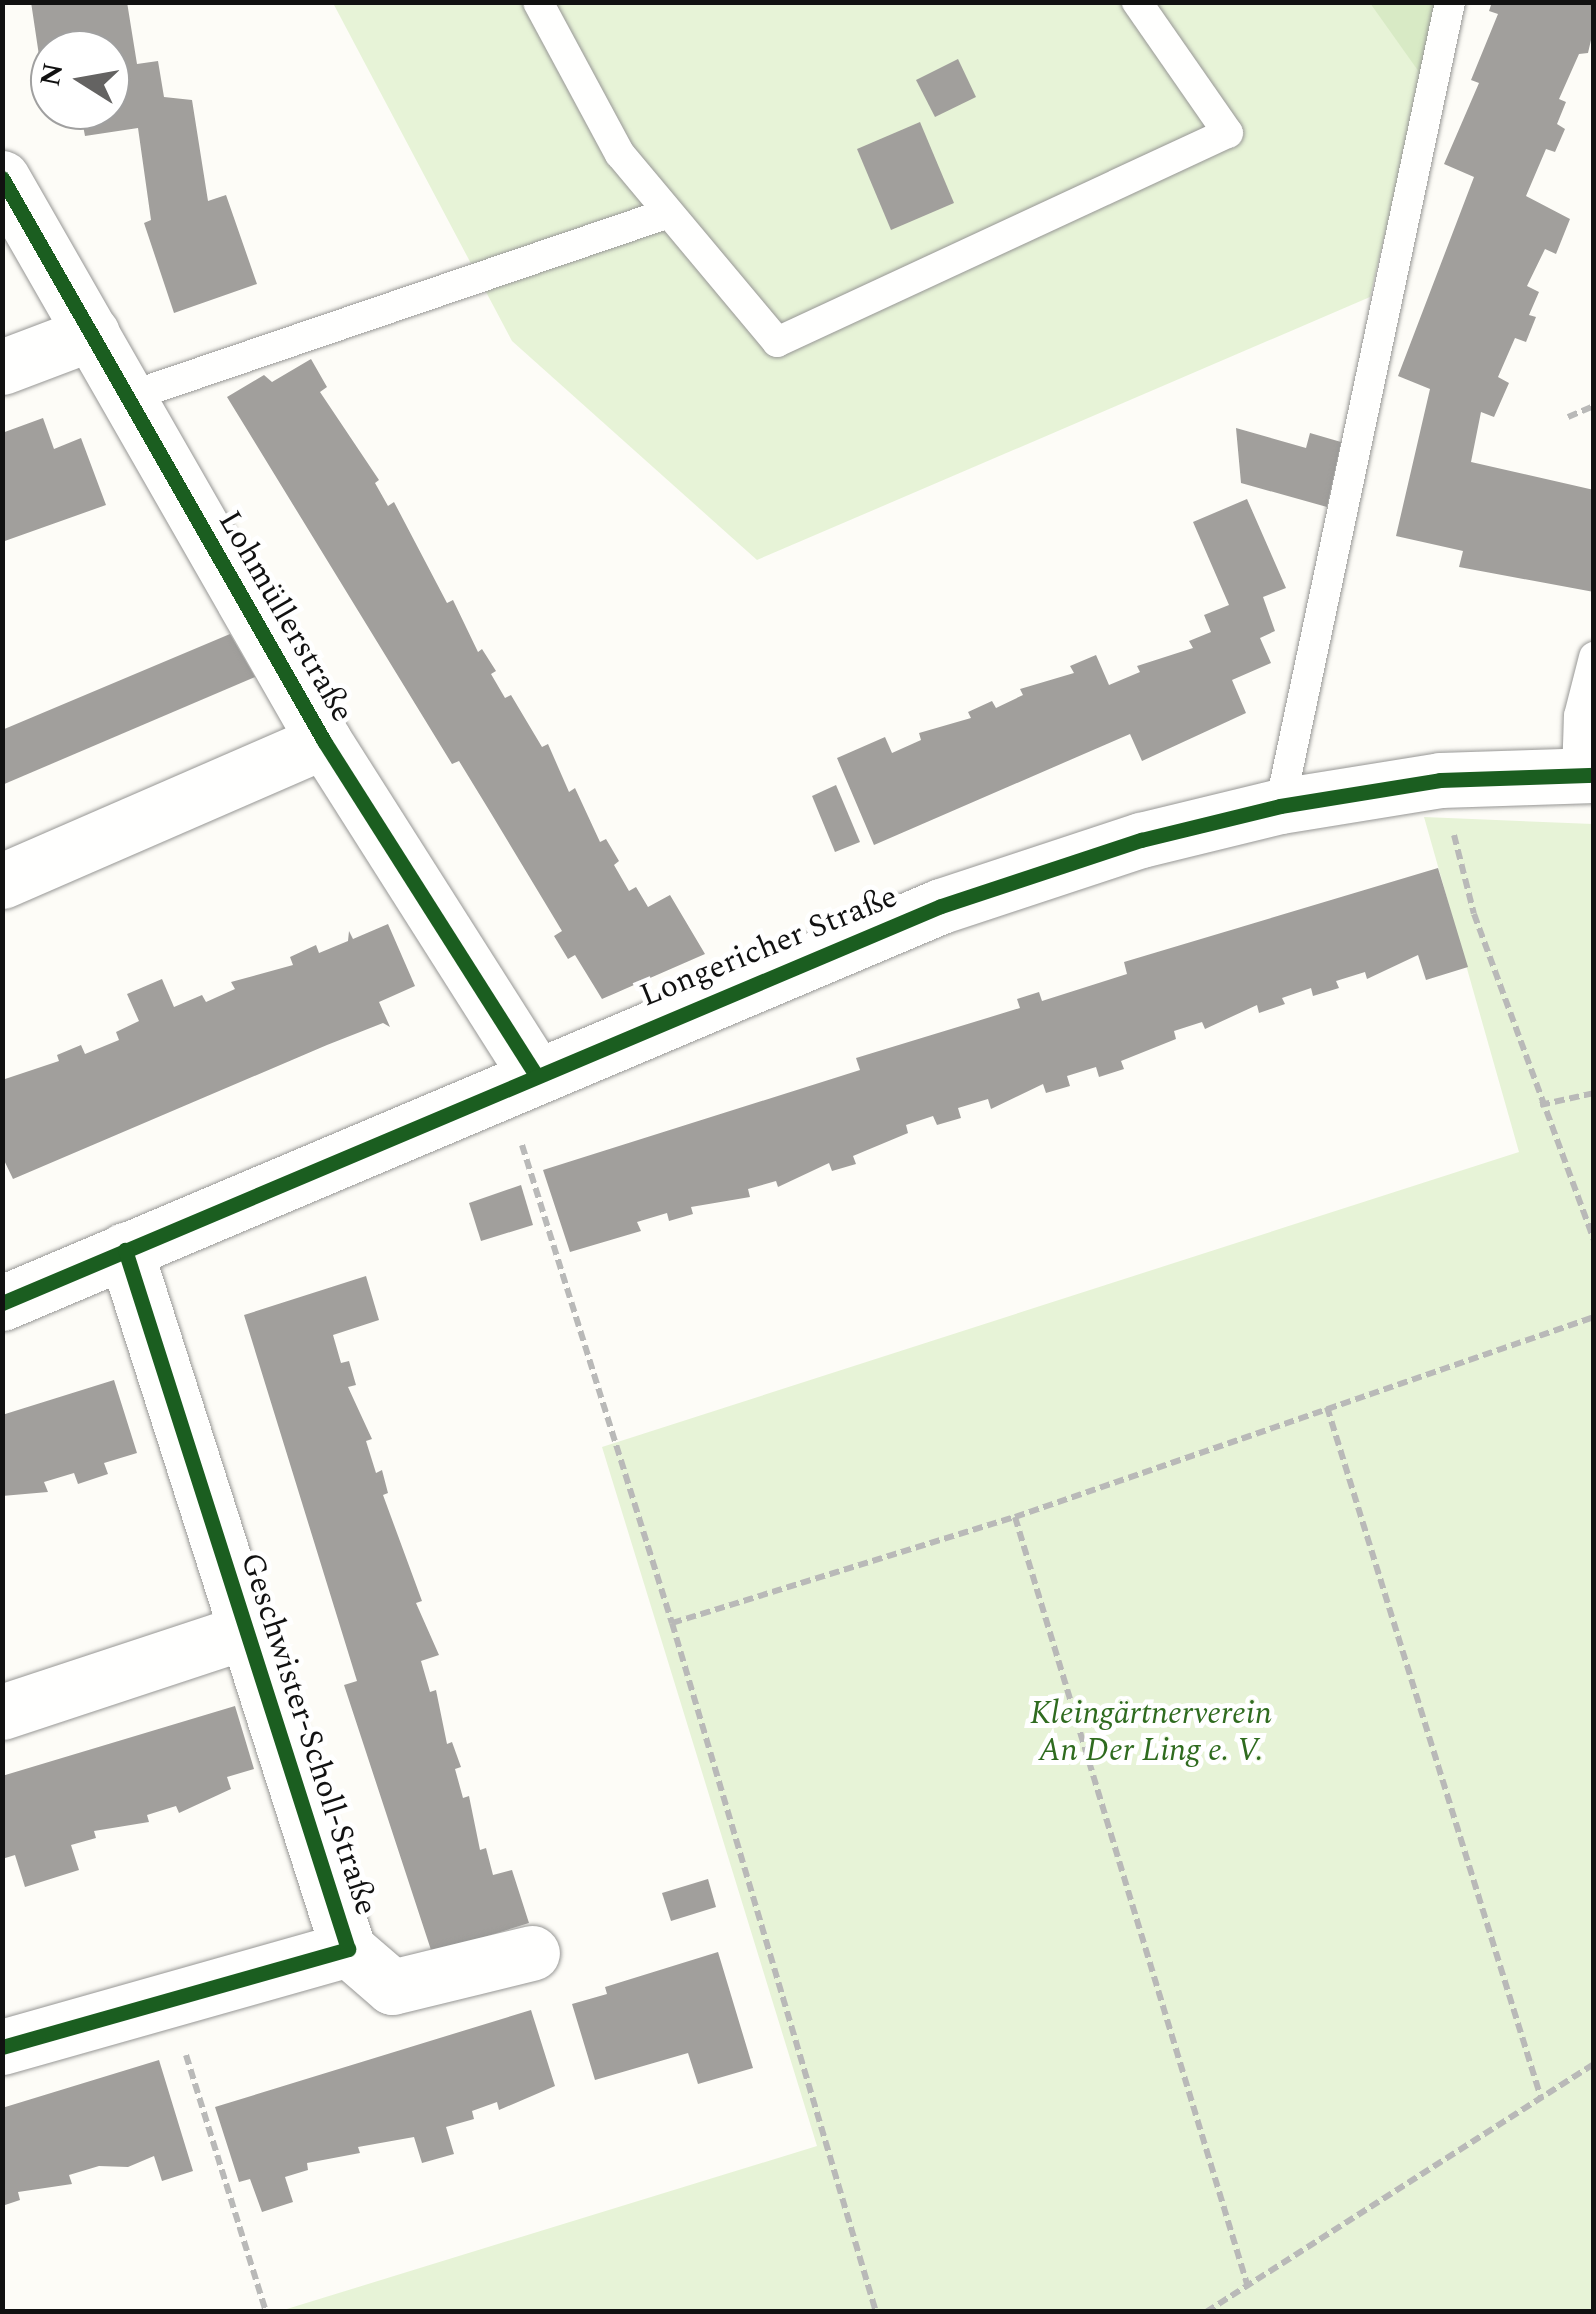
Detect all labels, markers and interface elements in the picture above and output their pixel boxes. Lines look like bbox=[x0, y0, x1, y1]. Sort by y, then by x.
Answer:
north arrow bbox=[30, 30, 130, 130]
text: N bbox=[29, 59, 75, 90]
street label: Lohmüllerstraße bbox=[209, 505, 361, 729]
street label: Longericher Straße bbox=[635, 878, 903, 1016]
street label: Geschwister-Scholl-Straße bbox=[231, 1548, 385, 1920]
park label: Kleingärtnerverein An Der Ling e. V. bbox=[1030, 1696, 1272, 1771]

